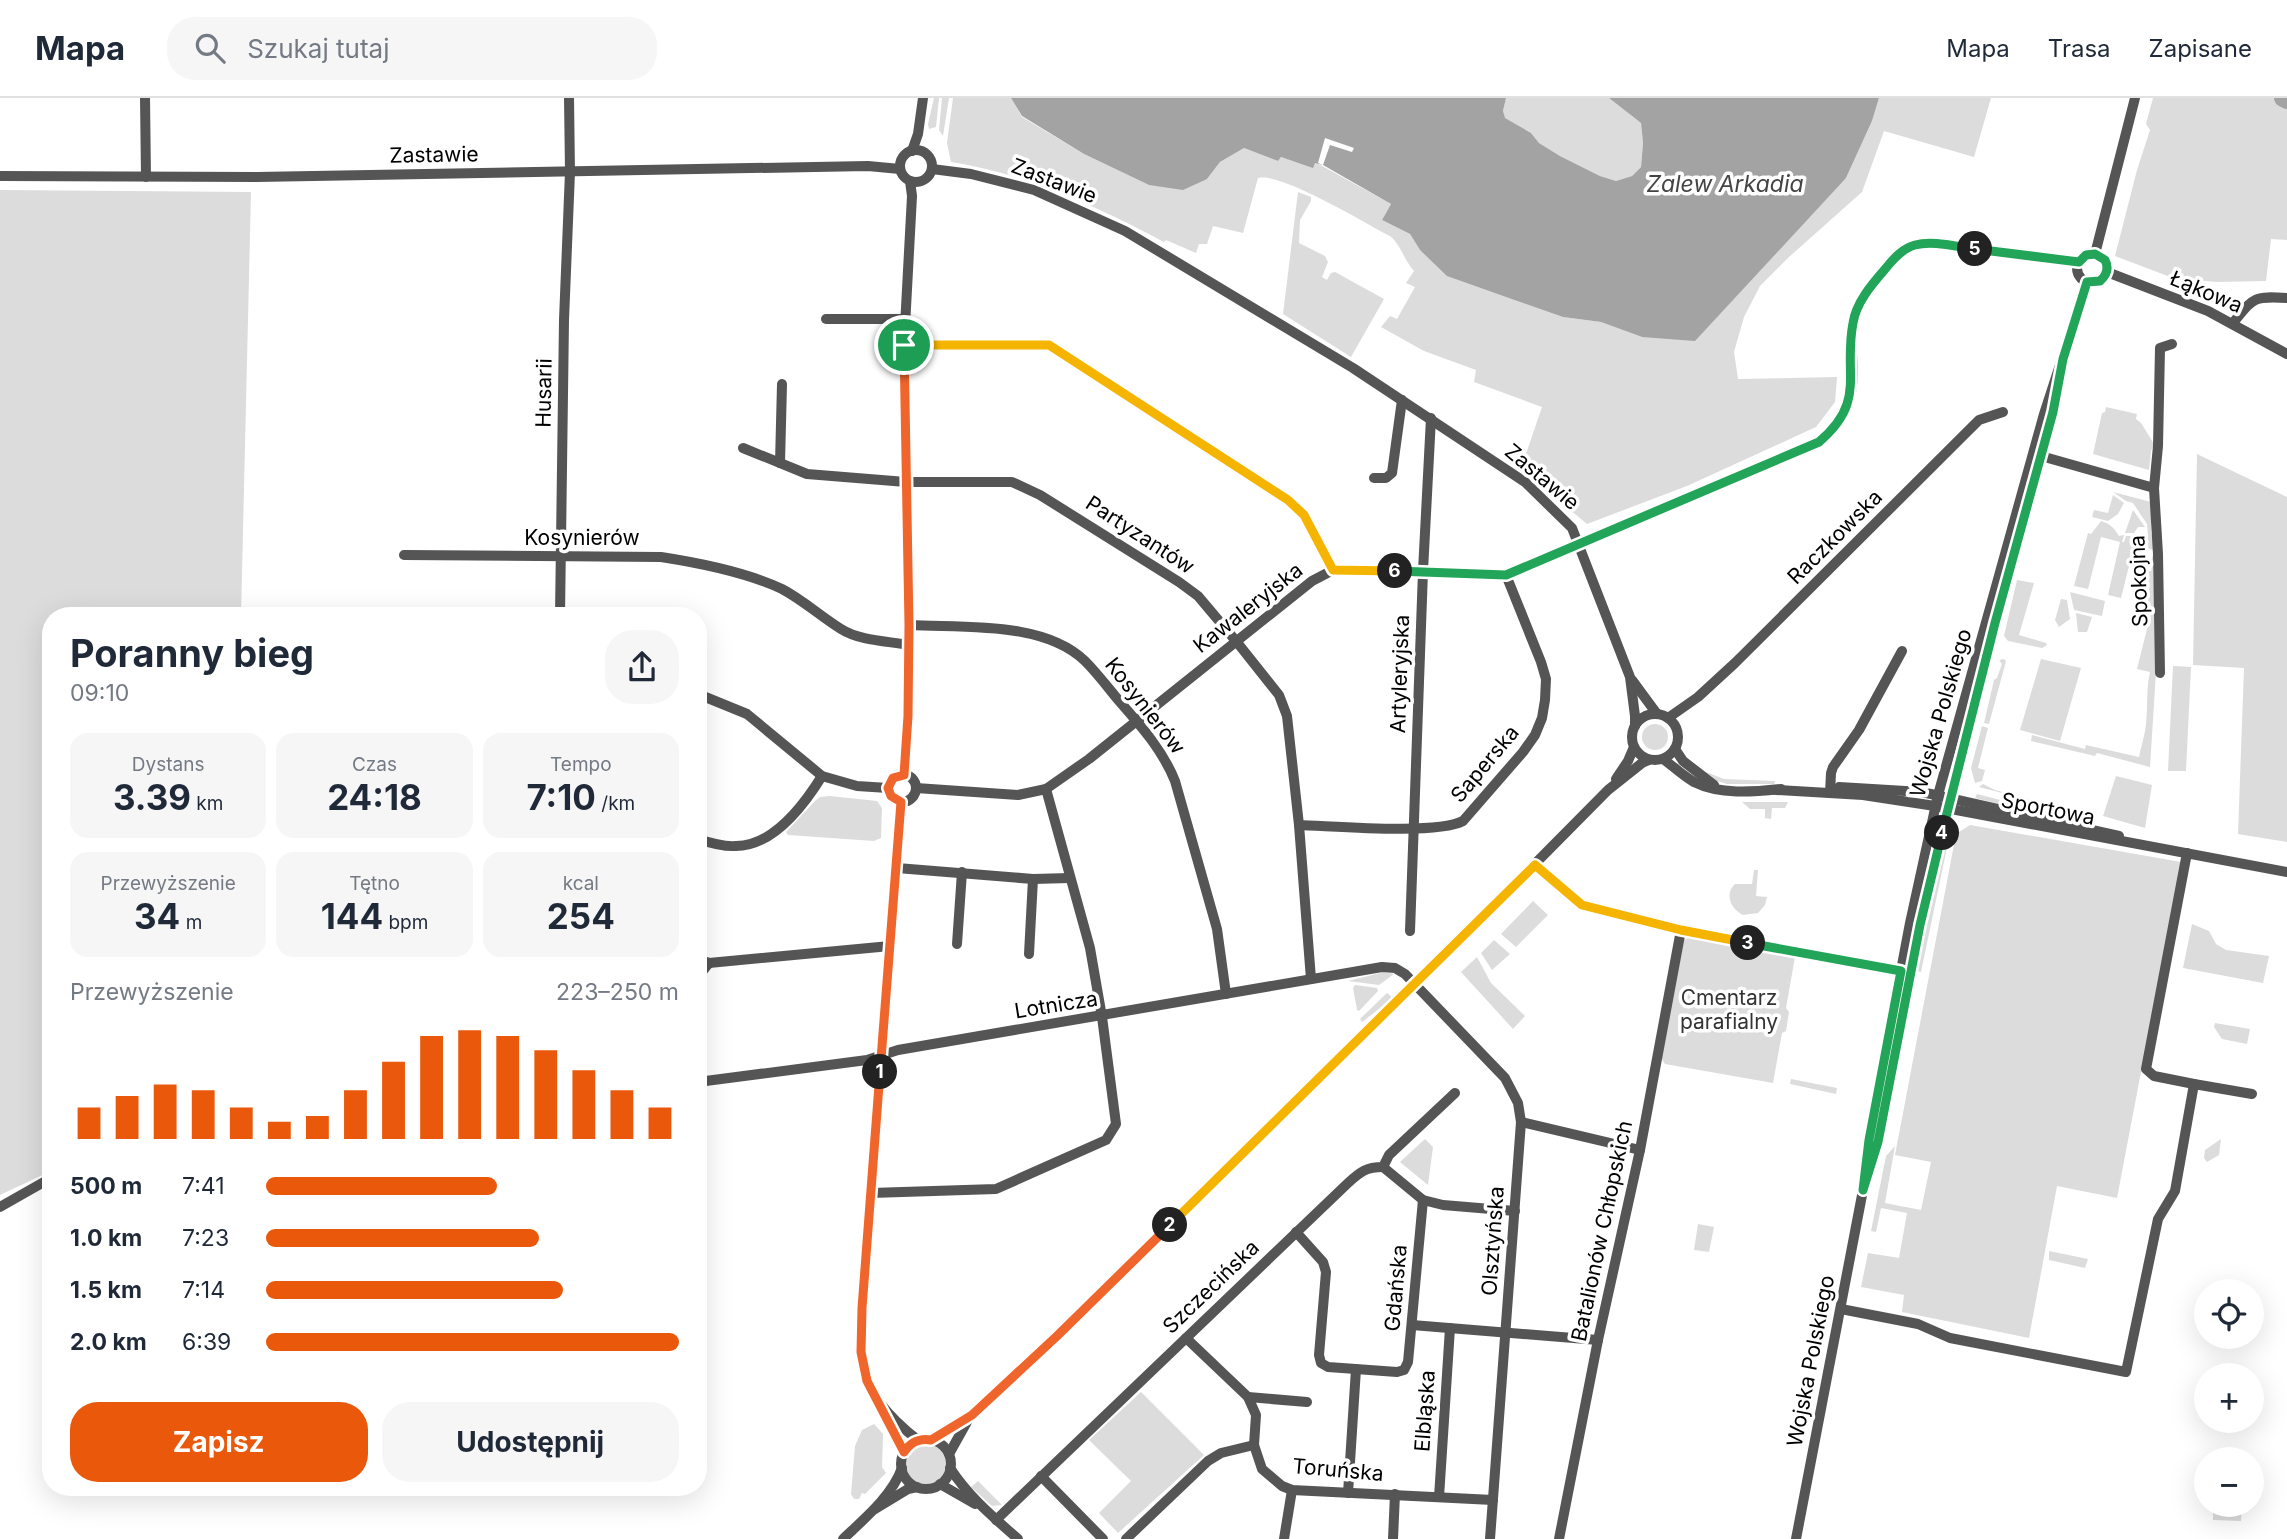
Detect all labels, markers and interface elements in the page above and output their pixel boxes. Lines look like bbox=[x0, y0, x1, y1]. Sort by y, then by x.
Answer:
search box bbox=[167, 17, 657, 80]
text: Mapa bbox=[35, 28, 125, 68]
icon: search bbox=[191, 29, 229, 67]
text: Szukaj tutaj bbox=[247, 33, 390, 64]
text: Mapa bbox=[1946, 34, 2010, 63]
text: Trasa bbox=[2048, 34, 2111, 63]
text: Zapisane bbox=[2149, 34, 2252, 63]
street label: Zastawie bbox=[389, 141, 479, 168]
street label: Zastawie bbox=[1008, 153, 1100, 208]
water label: Zalew Arkadia bbox=[1646, 170, 1804, 198]
pin: 5 bbox=[1958, 232, 1993, 266]
text: 5 bbox=[1968, 237, 1981, 260]
street label: Łąkowa bbox=[2166, 265, 2246, 318]
pin bbox=[874, 315, 934, 375]
icon: arrive bbox=[885, 326, 923, 364]
street label: Husarii bbox=[530, 358, 557, 428]
street label: Zastawie bbox=[1500, 438, 1585, 515]
street label: Raczkowska bbox=[1782, 484, 1887, 589]
street label: Partyzantów bbox=[1081, 490, 1199, 579]
street label: Kosynierów bbox=[524, 525, 640, 550]
street label: Spokojna bbox=[2124, 535, 2153, 627]
pin: 6 bbox=[1378, 554, 1412, 588]
street label: Kawaleryjska bbox=[1188, 557, 1307, 658]
text: 6 bbox=[1388, 559, 1401, 582]
street label: Artyleryjska bbox=[1385, 614, 1414, 734]
street label: Wojska Polskiego bbox=[1905, 626, 1977, 800]
text: Poranny bieg bbox=[70, 630, 314, 676]
button: share bbox=[605, 630, 679, 704]
street label: Kosynierów bbox=[1100, 653, 1191, 759]
text: 09:10 bbox=[70, 679, 129, 707]
street label: Saperska bbox=[1445, 720, 1524, 807]
text: Dystans bbox=[132, 753, 204, 776]
text: Czas bbox=[352, 753, 397, 776]
text: Tempo bbox=[550, 753, 612, 776]
text: 3.39 bbox=[113, 776, 191, 818]
text: 24:18 bbox=[327, 776, 422, 818]
text: 7:10 bbox=[526, 776, 596, 818]
street label: Sportowa bbox=[1999, 787, 2097, 830]
text: km bbox=[191, 792, 223, 815]
text: /km bbox=[596, 792, 635, 815]
pin: 4 bbox=[1924, 816, 1960, 850]
text: 4 bbox=[1935, 821, 1948, 844]
text: Przewyższenie bbox=[101, 872, 236, 895]
text: Tętno bbox=[349, 872, 400, 895]
text: kcal bbox=[563, 872, 599, 895]
text: 34 bbox=[134, 895, 180, 937]
text: 144 bbox=[321, 895, 383, 937]
text: 254 bbox=[547, 895, 615, 937]
text: m bbox=[180, 911, 202, 934]
text: bpm bbox=[383, 911, 428, 934]
pin: 3 bbox=[1730, 926, 1766, 960]
text: 3 bbox=[1741, 931, 1754, 954]
text: Przewyższenie bbox=[70, 978, 234, 1006]
text: 223–250 m bbox=[556, 978, 679, 1006]
park label: Cmentarz parafialny bbox=[1680, 985, 1778, 1034]
street label: Lotnicza bbox=[1013, 986, 1099, 1023]
pin: 1 bbox=[862, 1054, 898, 1090]
text: 1 bbox=[875, 1060, 884, 1083]
street label: Batalionów Chłopskich bbox=[1566, 1118, 1637, 1344]
text: 500 m bbox=[70, 1172, 142, 1200]
text: 7:41 bbox=[182, 1172, 225, 1200]
street label: Olsztyńska bbox=[1476, 1185, 1509, 1297]
pin: 2 bbox=[1152, 1208, 1188, 1242]
text: 2 bbox=[1164, 1213, 1175, 1236]
text: 1.0 km bbox=[70, 1224, 142, 1252]
text: 7:23 bbox=[182, 1224, 229, 1252]
street label: Szczecińska bbox=[1157, 1235, 1264, 1339]
street label: Gdańska bbox=[1379, 1243, 1412, 1332]
street label: Wojska Polskiego bbox=[1782, 1273, 1839, 1449]
text: 1.5 km bbox=[70, 1276, 142, 1304]
text: 7:14 bbox=[182, 1276, 225, 1304]
map controls bbox=[2194, 1279, 2264, 1517]
button: locate bbox=[2194, 1279, 2264, 1349]
text: 2.0 km bbox=[70, 1328, 147, 1356]
text: 6:39 bbox=[182, 1328, 231, 1356]
button: + bbox=[2194, 1363, 2264, 1433]
street label: Elbląska bbox=[1409, 1369, 1440, 1453]
button: Zapisz bbox=[70, 1402, 368, 1482]
button: Udostępnij bbox=[382, 1402, 679, 1482]
button: − bbox=[2194, 1447, 2264, 1517]
street label: Toruńska bbox=[1291, 1453, 1385, 1486]

